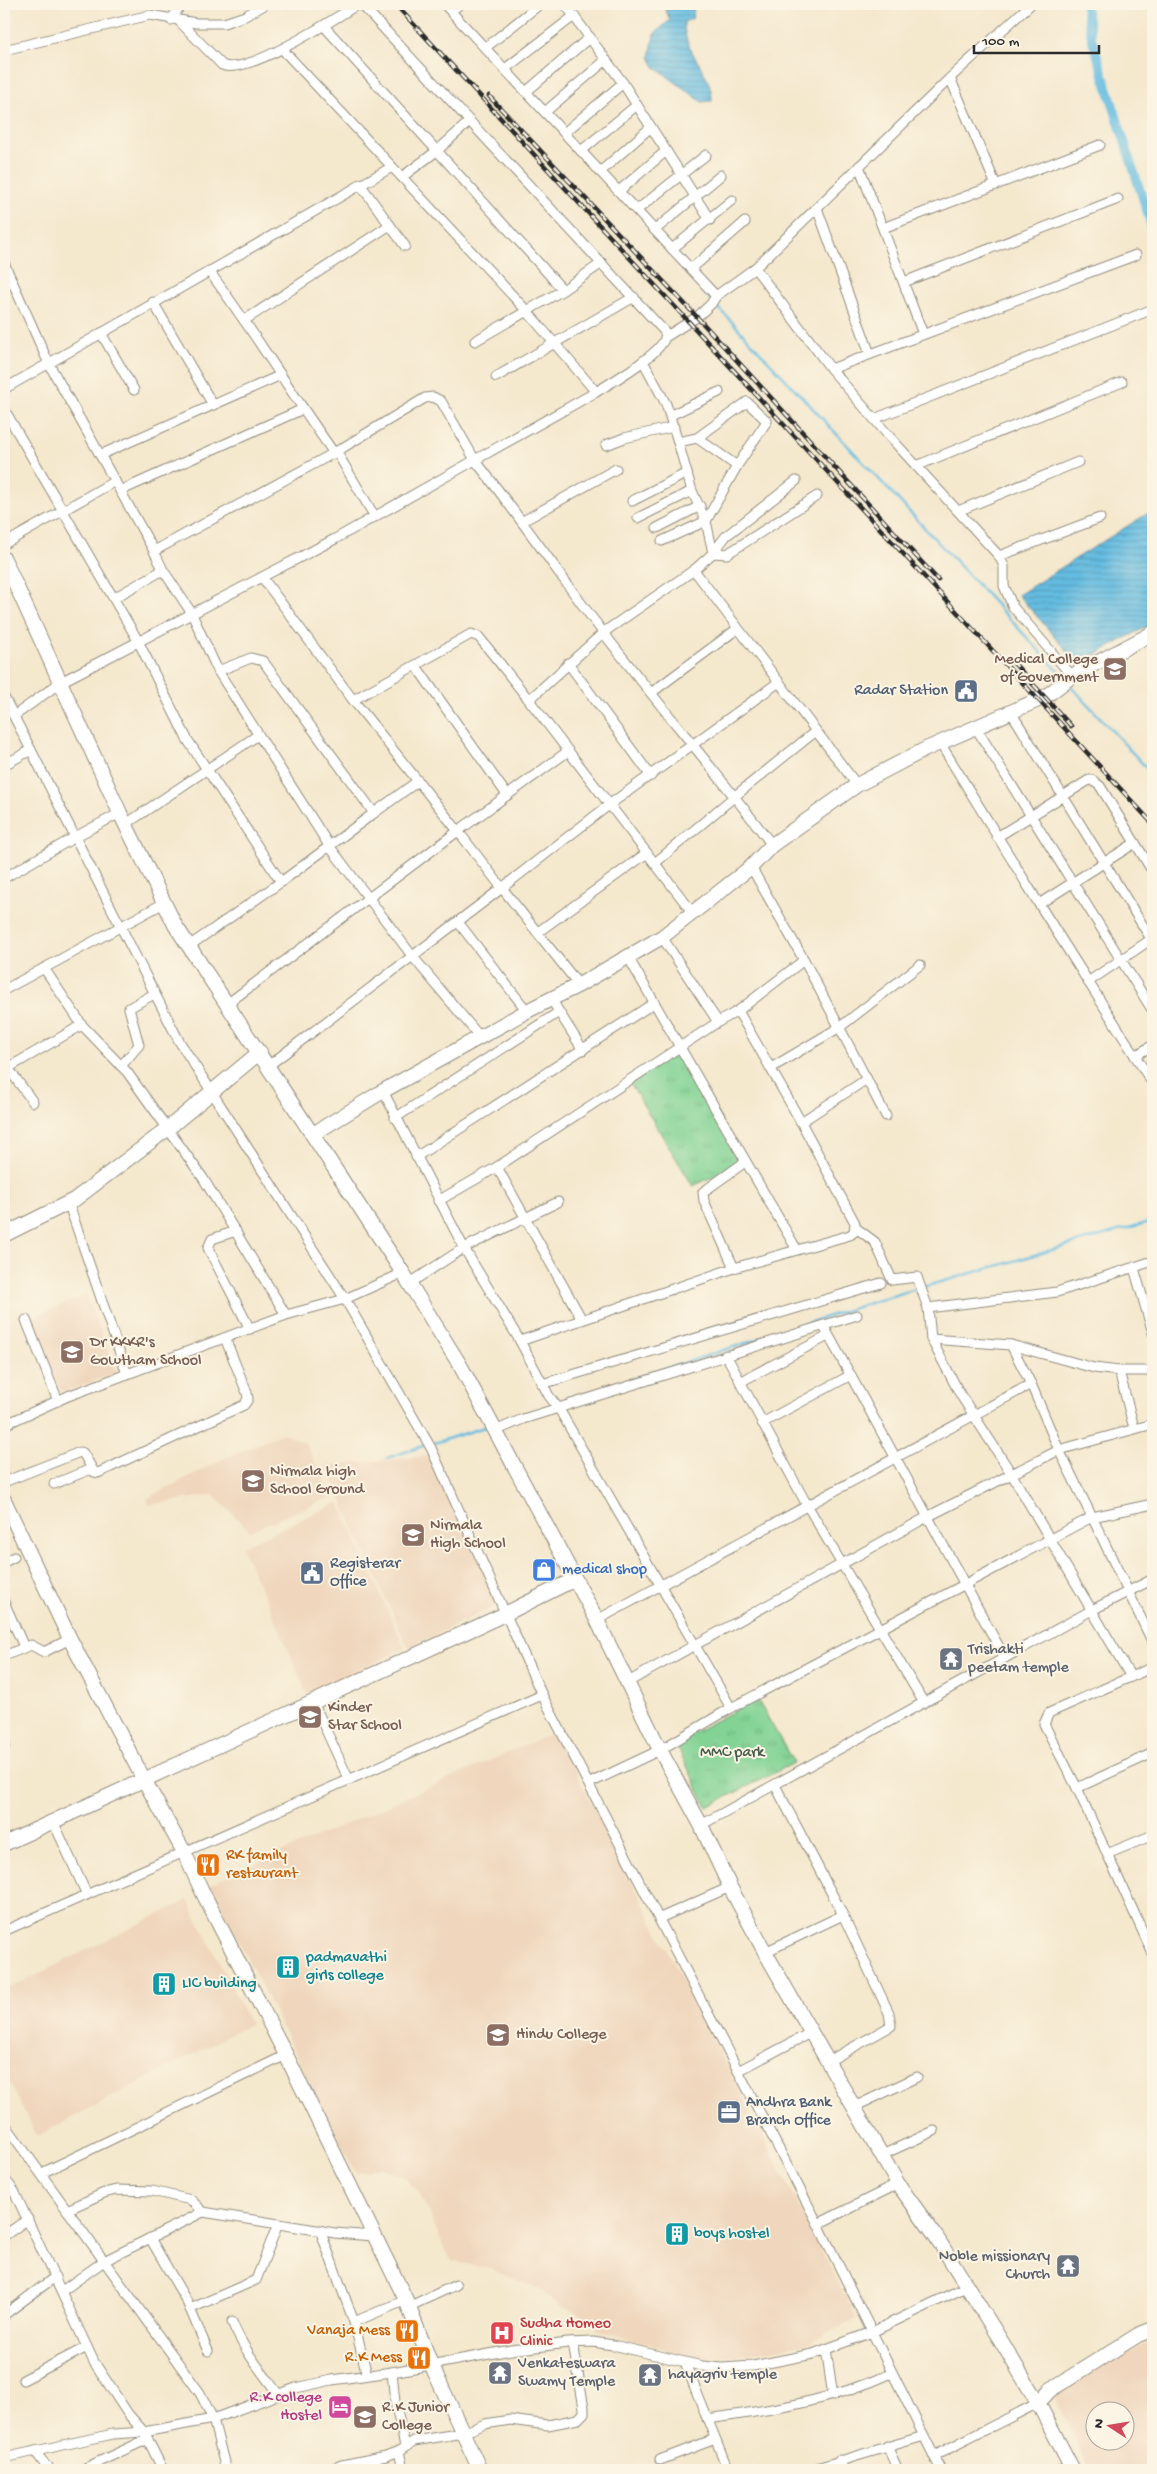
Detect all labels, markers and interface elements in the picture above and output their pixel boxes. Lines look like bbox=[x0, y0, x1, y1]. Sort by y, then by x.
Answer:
scale bar bbox=[974, 22, 1100, 54]
text: 100 m bbox=[981, 33, 1020, 51]
place label: Medical College of Government bbox=[995, 651, 1099, 688]
school or university icon: Medical College of Government bbox=[1102, 656, 1128, 682]
public building icon: Radar Station bbox=[953, 678, 979, 704]
place label: Radar Station bbox=[854, 682, 948, 701]
place label: Dr KKKR's Gowtham School bbox=[89, 1334, 202, 1371]
school or university icon: Dr KKKR's Gowtham School bbox=[59, 1339, 85, 1365]
place label: Nirmala high School Ground bbox=[270, 1463, 366, 1500]
school or university icon: Nirmala high School Ground bbox=[240, 1468, 266, 1494]
place label: Nirmala High School bbox=[430, 1517, 506, 1554]
school or university icon: Nirmala High School bbox=[400, 1522, 426, 1548]
place label: Registerar Office bbox=[330, 1555, 401, 1592]
shop icon: medical shop bbox=[531, 1557, 557, 1583]
public building icon: Registerar Office bbox=[299, 1560, 325, 1586]
place label: medical shop bbox=[562, 1561, 647, 1580]
place label: Trishakti peetam temple bbox=[967, 1641, 1070, 1678]
temple icon: Trishakti peetam temple bbox=[938, 1646, 964, 1672]
place label: Kinder Star School bbox=[328, 1699, 402, 1736]
school or university icon: Kinder Star School bbox=[297, 1704, 323, 1730]
park label: MMC park bbox=[700, 1744, 766, 1763]
place label: RK family restaurant bbox=[226, 1847, 299, 1884]
restaurant icon: RK family restaurant bbox=[195, 1852, 221, 1878]
place label: padmavathi girls college bbox=[305, 1949, 387, 1986]
building icon: padmavathi girls college bbox=[275, 1954, 301, 1980]
building icon: LIC building bbox=[151, 1971, 177, 1997]
place label: LIC building bbox=[182, 1975, 257, 1994]
school or university icon: Hindu College bbox=[485, 2022, 511, 2048]
place label: Hindu College bbox=[516, 2026, 607, 2045]
place label: Andhra Bank Branch Office bbox=[745, 2094, 833, 2131]
office icon: Andhra Bank Branch Office bbox=[716, 2099, 742, 2125]
building icon: boys hostel bbox=[664, 2221, 690, 2247]
place label: boys hostel bbox=[694, 2225, 769, 2244]
place label: Noble missionary Church bbox=[939, 2248, 1050, 2285]
temple icon: Noble missionary Church bbox=[1055, 2253, 1081, 2279]
place label: Sudha Homeo Clinic bbox=[520, 2315, 611, 2352]
restaurant icon: Vanaja Mess bbox=[394, 2318, 420, 2344]
hospital icon: Sudha Homeo Clinic bbox=[489, 2320, 515, 2346]
place label: Vanaja Mess bbox=[306, 2322, 391, 2341]
restaurant icon: R.K Mess bbox=[406, 2345, 432, 2371]
place label: R.K Mess bbox=[345, 2349, 403, 2368]
place label: Venkateswara Swamy Temple bbox=[517, 2355, 616, 2392]
temple icon: Venkateswara Swamy Temple bbox=[487, 2360, 513, 2386]
temple icon: hayagriv temple bbox=[637, 2362, 663, 2388]
place label: hayagriv temple bbox=[668, 2366, 778, 2385]
place label: R.K college Hostel bbox=[250, 2389, 323, 2426]
hotel icon: R.K college Hostel bbox=[327, 2394, 353, 2420]
place label: R.K Junior College bbox=[382, 2399, 450, 2436]
north arrow bbox=[1084, 2402, 1134, 2452]
school or university icon: R.K Junior College bbox=[352, 2404, 378, 2430]
text: N bbox=[1090, 2418, 1109, 2430]

